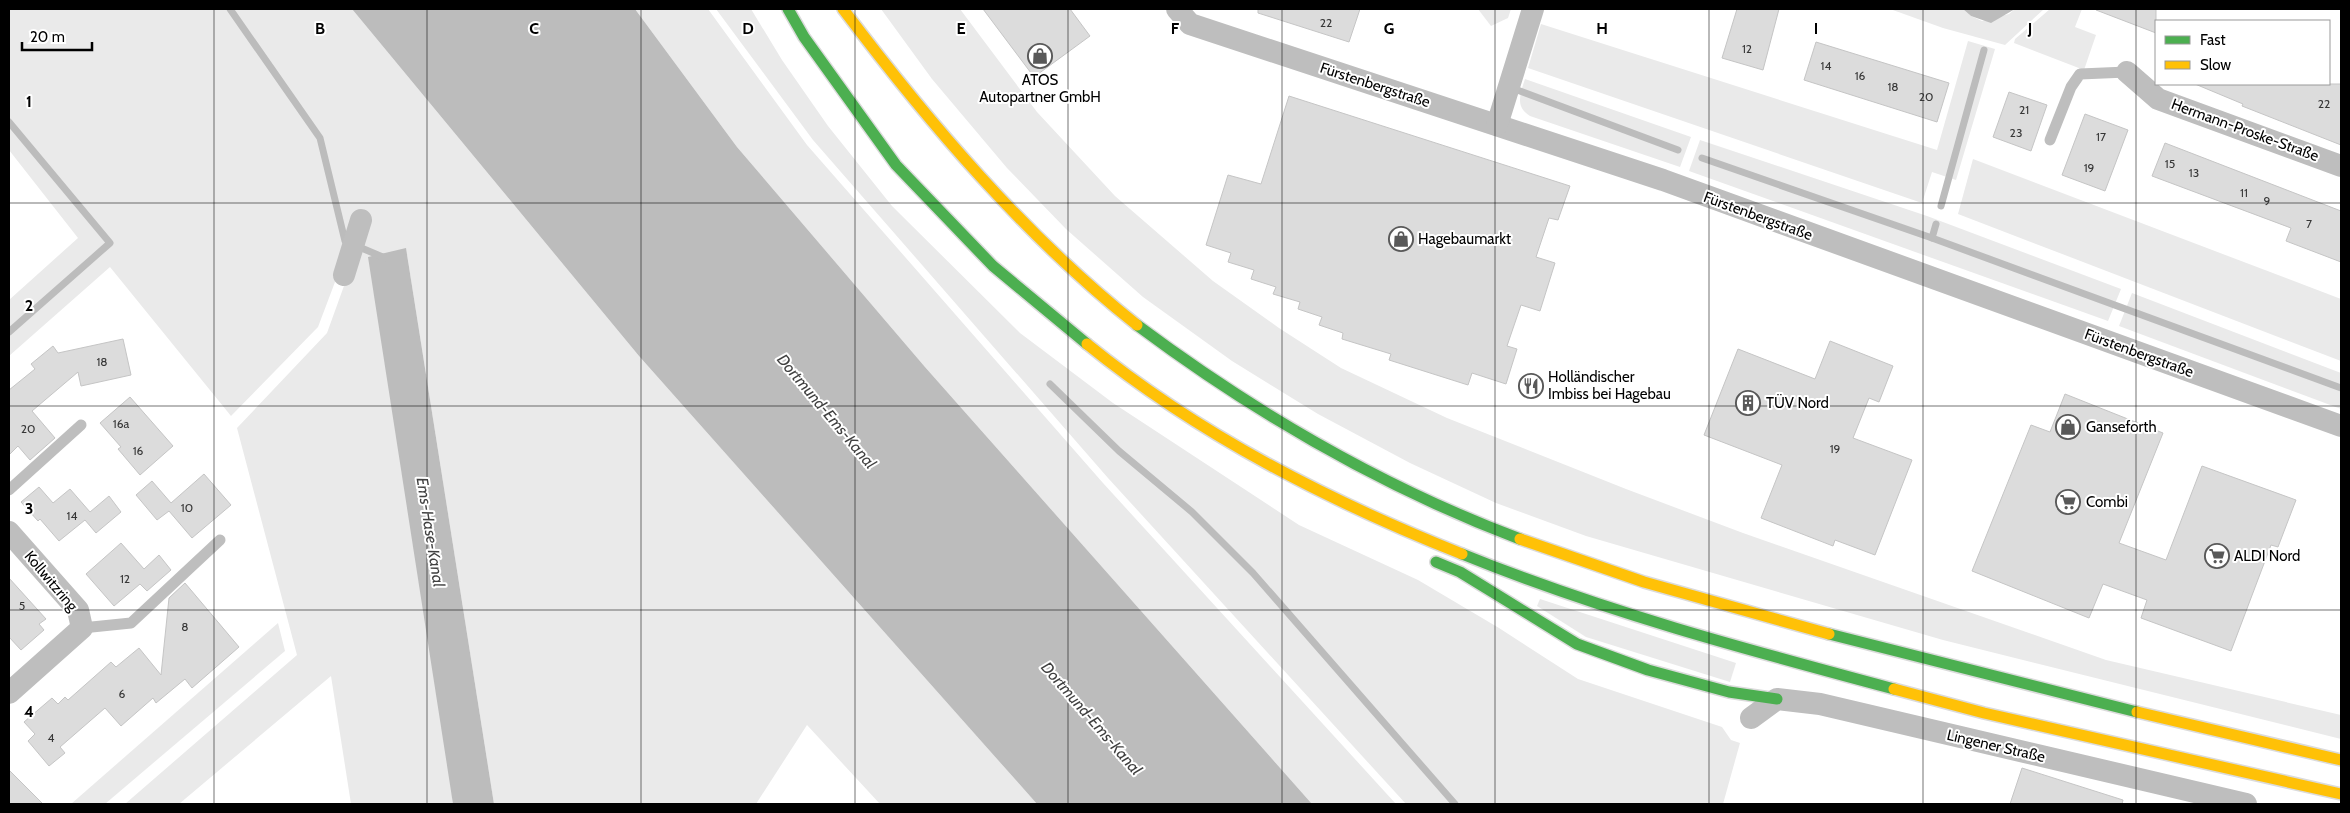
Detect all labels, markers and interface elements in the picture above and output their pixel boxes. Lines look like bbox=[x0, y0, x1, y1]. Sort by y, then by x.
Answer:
house number: 22 bbox=[1320, 15, 1332, 30]
text: B bbox=[315, 19, 325, 38]
text: C bbox=[529, 19, 539, 38]
text: D bbox=[742, 19, 754, 38]
text: E bbox=[956, 19, 966, 38]
text: F bbox=[1171, 19, 1180, 38]
text: G bbox=[1384, 19, 1394, 38]
text: H bbox=[1596, 19, 1608, 38]
text: I bbox=[1814, 19, 1818, 38]
text: J bbox=[2027, 19, 2032, 38]
scale bar bbox=[22, 20, 92, 52]
legend bbox=[2155, 20, 2330, 85]
text: 20 m bbox=[30, 28, 65, 46]
text: Fast bbox=[2200, 31, 2225, 49]
house number: 12 bbox=[1742, 41, 1752, 56]
shop icon: ATOS Autopartner GmbH bbox=[1027, 43, 1053, 69]
text: Slow bbox=[2200, 56, 2231, 74]
house number: 14 bbox=[1821, 58, 1831, 73]
street label: Fürstenbergstraße bbox=[1318, 59, 1433, 111]
house number: 16 bbox=[1855, 68, 1866, 83]
place label: ATOS Autopartner GmbH bbox=[979, 71, 1101, 106]
house number: 18 bbox=[1887, 79, 1899, 94]
house number: 20 bbox=[1919, 89, 1933, 104]
text: 1 bbox=[26, 92, 32, 111]
street label: Hermann-Proske-Straße bbox=[2169, 95, 2322, 165]
house number: 22 bbox=[2318, 96, 2330, 111]
house number: 21 bbox=[2019, 102, 2029, 117]
house number: 23 bbox=[2010, 125, 2022, 140]
house number: 17 bbox=[2096, 129, 2106, 144]
house number: 15 bbox=[2165, 156, 2175, 171]
house number: 19 bbox=[2084, 160, 2095, 175]
house number: 13 bbox=[2189, 165, 2199, 180]
house number: 11 bbox=[2240, 185, 2248, 200]
street label: Fürstenbergstraße bbox=[1701, 188, 1815, 244]
house number: 9 bbox=[2264, 193, 2271, 208]
house number: 7 bbox=[2306, 216, 2312, 231]
shop icon: Hagebaumarkt bbox=[1388, 226, 1414, 252]
place label: Hagebaumarkt bbox=[1418, 230, 1511, 248]
text: 2 bbox=[25, 296, 33, 315]
street label: Fürstenbergstraße bbox=[2082, 325, 2196, 381]
water label: Dortmund-Ems-Kanal bbox=[773, 350, 880, 473]
house number: 18 bbox=[96, 354, 108, 369]
place label: Holländischer Imbiss bei Hagebau bbox=[1548, 368, 1671, 403]
restaurant icon: Holländischer Imbiss bei Hagebau bbox=[1518, 373, 1544, 399]
building icon: TÜV Nord bbox=[1735, 390, 1761, 416]
place label: TÜV Nord bbox=[1766, 394, 1829, 412]
shop icon: Ganseforth bbox=[2055, 414, 2081, 440]
house number: 16a bbox=[113, 416, 129, 431]
place label: Ganseforth bbox=[2086, 418, 2157, 436]
house number: 20 bbox=[21, 421, 35, 436]
house number: 19 bbox=[1830, 441, 1841, 456]
house number: 16 bbox=[133, 443, 144, 458]
water label: Ems-Hase-Kanal bbox=[412, 476, 449, 589]
supermarket icon: Combi bbox=[2055, 489, 2081, 515]
place label: Combi bbox=[2086, 493, 2128, 511]
text: 3 bbox=[25, 499, 33, 518]
house number: 10 bbox=[181, 500, 193, 515]
house number: 14 bbox=[67, 508, 77, 523]
supermarket icon: ALDI Nord bbox=[2204, 543, 2230, 569]
street label: Kollwitzring bbox=[21, 547, 82, 615]
place label: ALDI Nord bbox=[2234, 547, 2300, 565]
house number: 12 bbox=[120, 571, 130, 586]
house number: 5 bbox=[19, 598, 25, 613]
house number: 8 bbox=[181, 619, 189, 634]
water label: Dortmund-Ems-Kanal bbox=[1037, 658, 1146, 779]
house number: 6 bbox=[119, 686, 126, 701]
text: 4 bbox=[24, 702, 34, 721]
street label: Lingener Straße bbox=[1945, 726, 2047, 766]
house number: 4 bbox=[48, 730, 55, 745]

